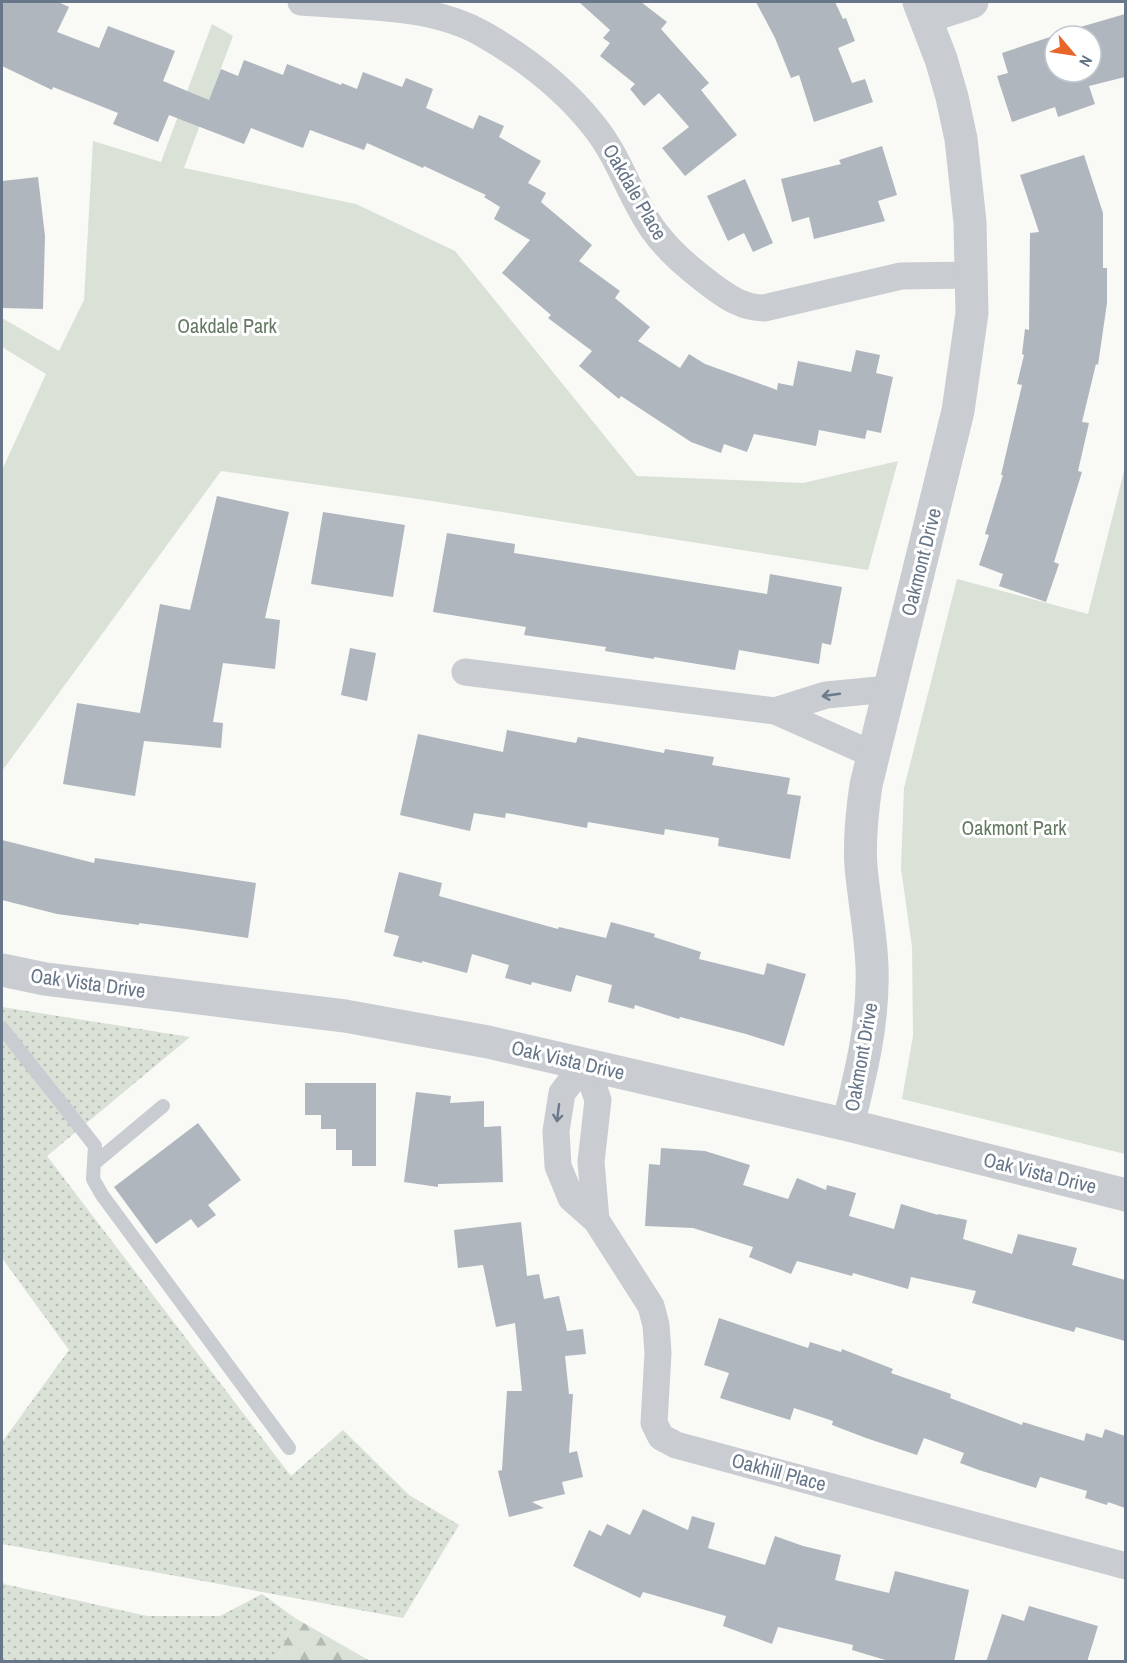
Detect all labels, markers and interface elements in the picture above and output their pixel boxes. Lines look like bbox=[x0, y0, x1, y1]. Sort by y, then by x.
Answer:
north arrow bbox=[1043, 24, 1103, 84]
text: N bbox=[1074, 52, 1098, 71]
street label: Oakdale Place bbox=[597, 139, 674, 245]
park label: Oakdale Park bbox=[177, 312, 277, 339]
street label: Oakmont Drive bbox=[894, 505, 947, 619]
one-way arrow bbox=[822, 690, 841, 701]
park label: Oakmont Park bbox=[962, 814, 1067, 841]
street label: Oak Vista Drive bbox=[29, 961, 147, 1004]
street label: Oakmont Drive bbox=[838, 1000, 883, 1114]
street label: Oak Vista Drive bbox=[509, 1033, 627, 1086]
one-way arrow bbox=[552, 1103, 563, 1123]
street label: Oak Vista Drive bbox=[981, 1145, 1099, 1200]
street label: Oakhill Place bbox=[729, 1446, 829, 1497]

